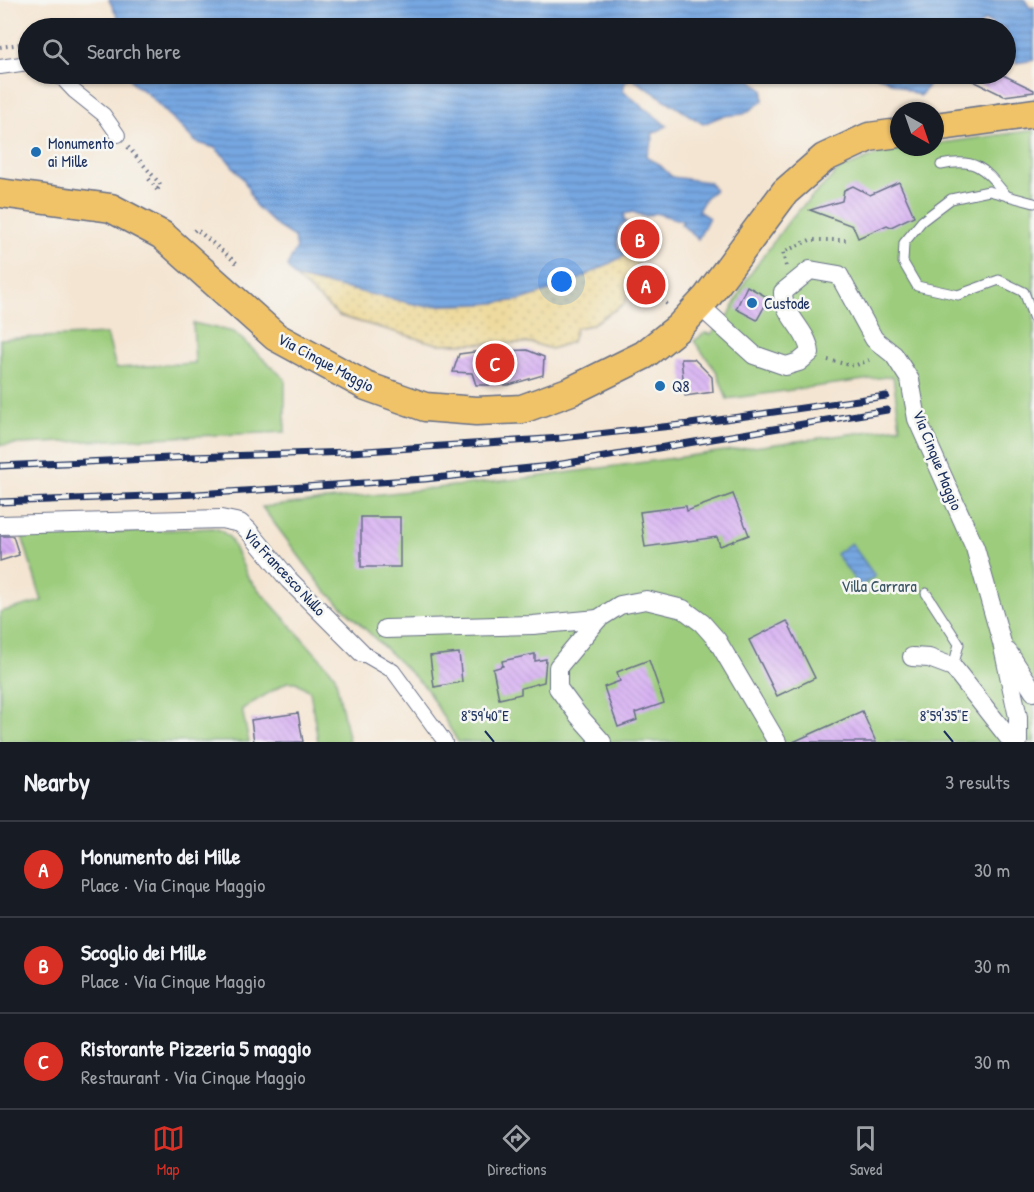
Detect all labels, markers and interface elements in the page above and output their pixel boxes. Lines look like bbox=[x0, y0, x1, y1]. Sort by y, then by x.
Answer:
search box bbox=[18, 18, 1016, 84]
icon: search bbox=[39, 35, 72, 68]
text: Search here bbox=[87, 36, 181, 66]
north arrow bbox=[890, 102, 944, 156]
place label: Monumento ai Mille bbox=[48, 132, 115, 172]
marker: Monumento ai Mille bbox=[29, 145, 43, 159]
pin: B bbox=[620, 216, 660, 262]
pin: A bbox=[626, 262, 666, 308]
your location bbox=[547, 267, 576, 296]
place label: Custode bbox=[764, 292, 811, 314]
marker: Custode bbox=[745, 296, 759, 310]
street label: Via Cinque Maggio bbox=[274, 327, 378, 397]
pin: C bbox=[476, 340, 514, 386]
place label: Q8 bbox=[672, 375, 689, 397]
marker: Q8 bbox=[653, 379, 667, 393]
street label: Via Cinque Maggio bbox=[908, 407, 968, 514]
street label: Via Francesco Nullo bbox=[239, 524, 331, 621]
park label: Villa Carrara bbox=[841, 575, 917, 597]
text: 8°59'40"E bbox=[461, 705, 509, 726]
text: 8°59'35"E bbox=[920, 705, 969, 726]
text: Nearby bbox=[24, 764, 90, 799]
text: 3 results bbox=[945, 768, 1010, 795]
text: Monumento dei Mille bbox=[81, 841, 240, 871]
text: A bbox=[39, 856, 48, 883]
text: 30 m bbox=[974, 856, 1010, 883]
text: Place · Via Cinque Maggio bbox=[81, 871, 265, 898]
text: Scoglio dei Mille bbox=[81, 937, 207, 967]
text: B bbox=[38, 952, 49, 979]
text: 30 m bbox=[974, 952, 1010, 979]
text: Place · Via Cinque Maggio bbox=[81, 967, 265, 994]
text: Ristorante Pizzeria 5 maggio bbox=[81, 1033, 311, 1063]
text: C bbox=[38, 1048, 49, 1075]
text: 30 m bbox=[974, 1048, 1010, 1075]
text: Restaurant · Via Cinque Maggio bbox=[81, 1063, 306, 1090]
tab: Map bbox=[152, 1122, 185, 1180]
tab: Directions bbox=[488, 1122, 546, 1180]
tab: Saved bbox=[849, 1122, 882, 1180]

